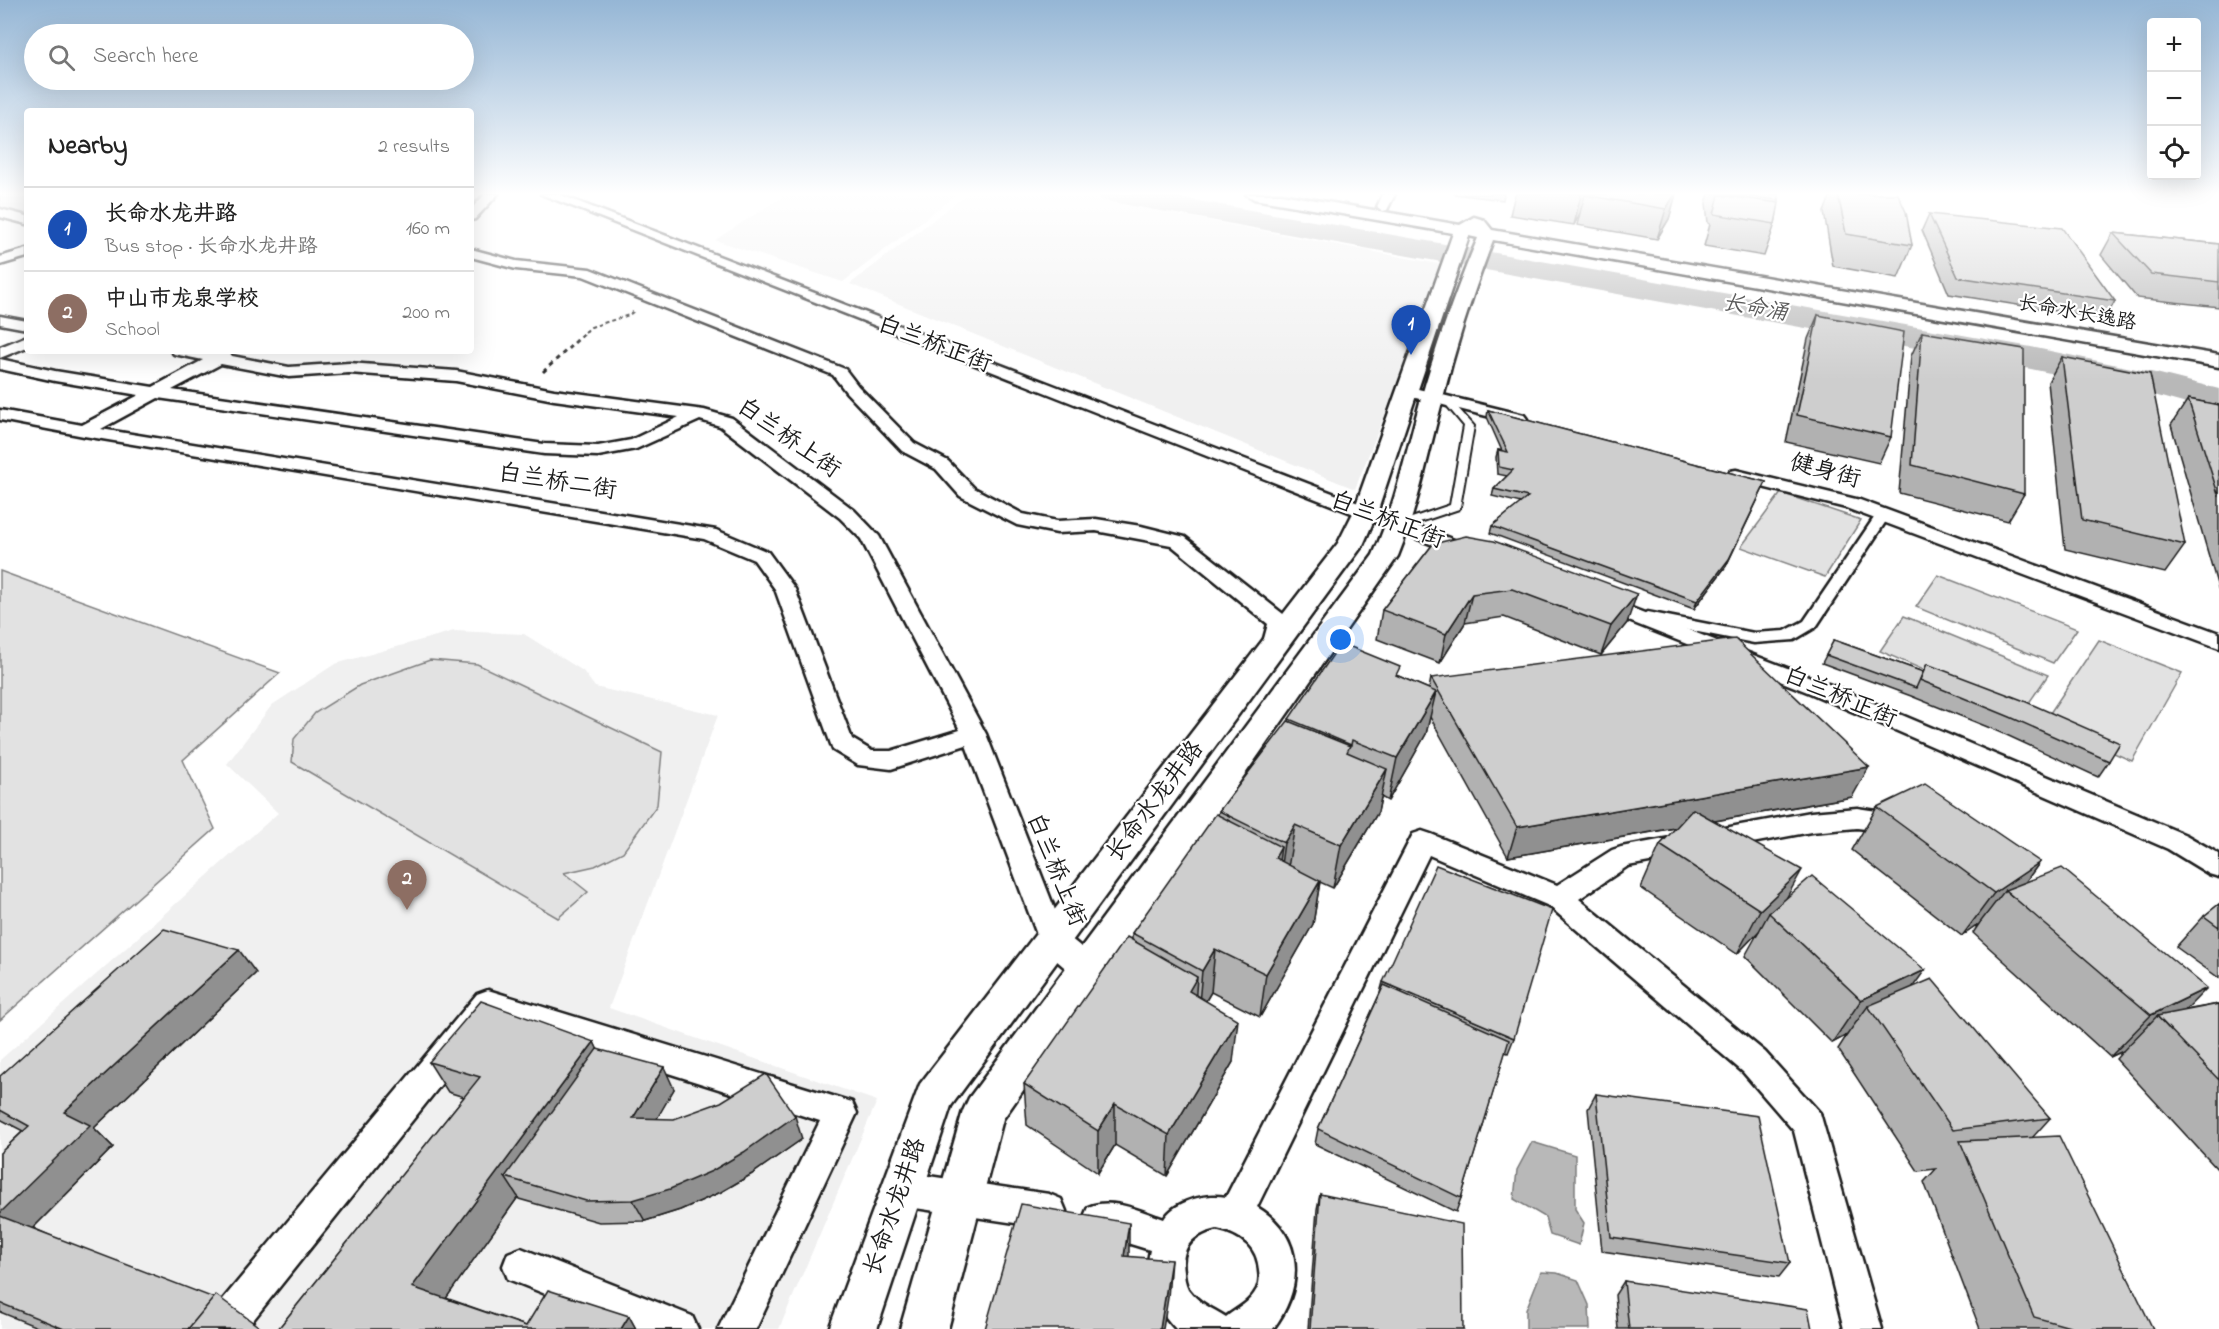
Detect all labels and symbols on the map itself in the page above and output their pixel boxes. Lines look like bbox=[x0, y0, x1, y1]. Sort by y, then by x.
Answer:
water label: 长命涌 bbox=[1720, 288, 1791, 331]
street label: 长命水长逸路 bbox=[2015, 289, 2140, 339]
pin: 1 bbox=[1392, 306, 1430, 355]
street label: 白兰桥正街 bbox=[872, 307, 996, 383]
street label: 白兰桥上街 bbox=[729, 390, 847, 488]
street label: 健身街 bbox=[1786, 446, 1864, 498]
street label: 白兰桥二街 bbox=[495, 456, 619, 510]
street label: 白兰桥正街 bbox=[1325, 483, 1449, 559]
your location bbox=[1326, 625, 1355, 654]
street label: 白兰桥正街 bbox=[1778, 658, 1902, 738]
street label: 长命水龙井路 bbox=[1099, 734, 1213, 870]
street label: 白兰桥上街 bbox=[1016, 808, 1094, 932]
pin: 2 bbox=[388, 860, 426, 910]
street label: 长命水龙井路 bbox=[856, 1133, 936, 1281]

